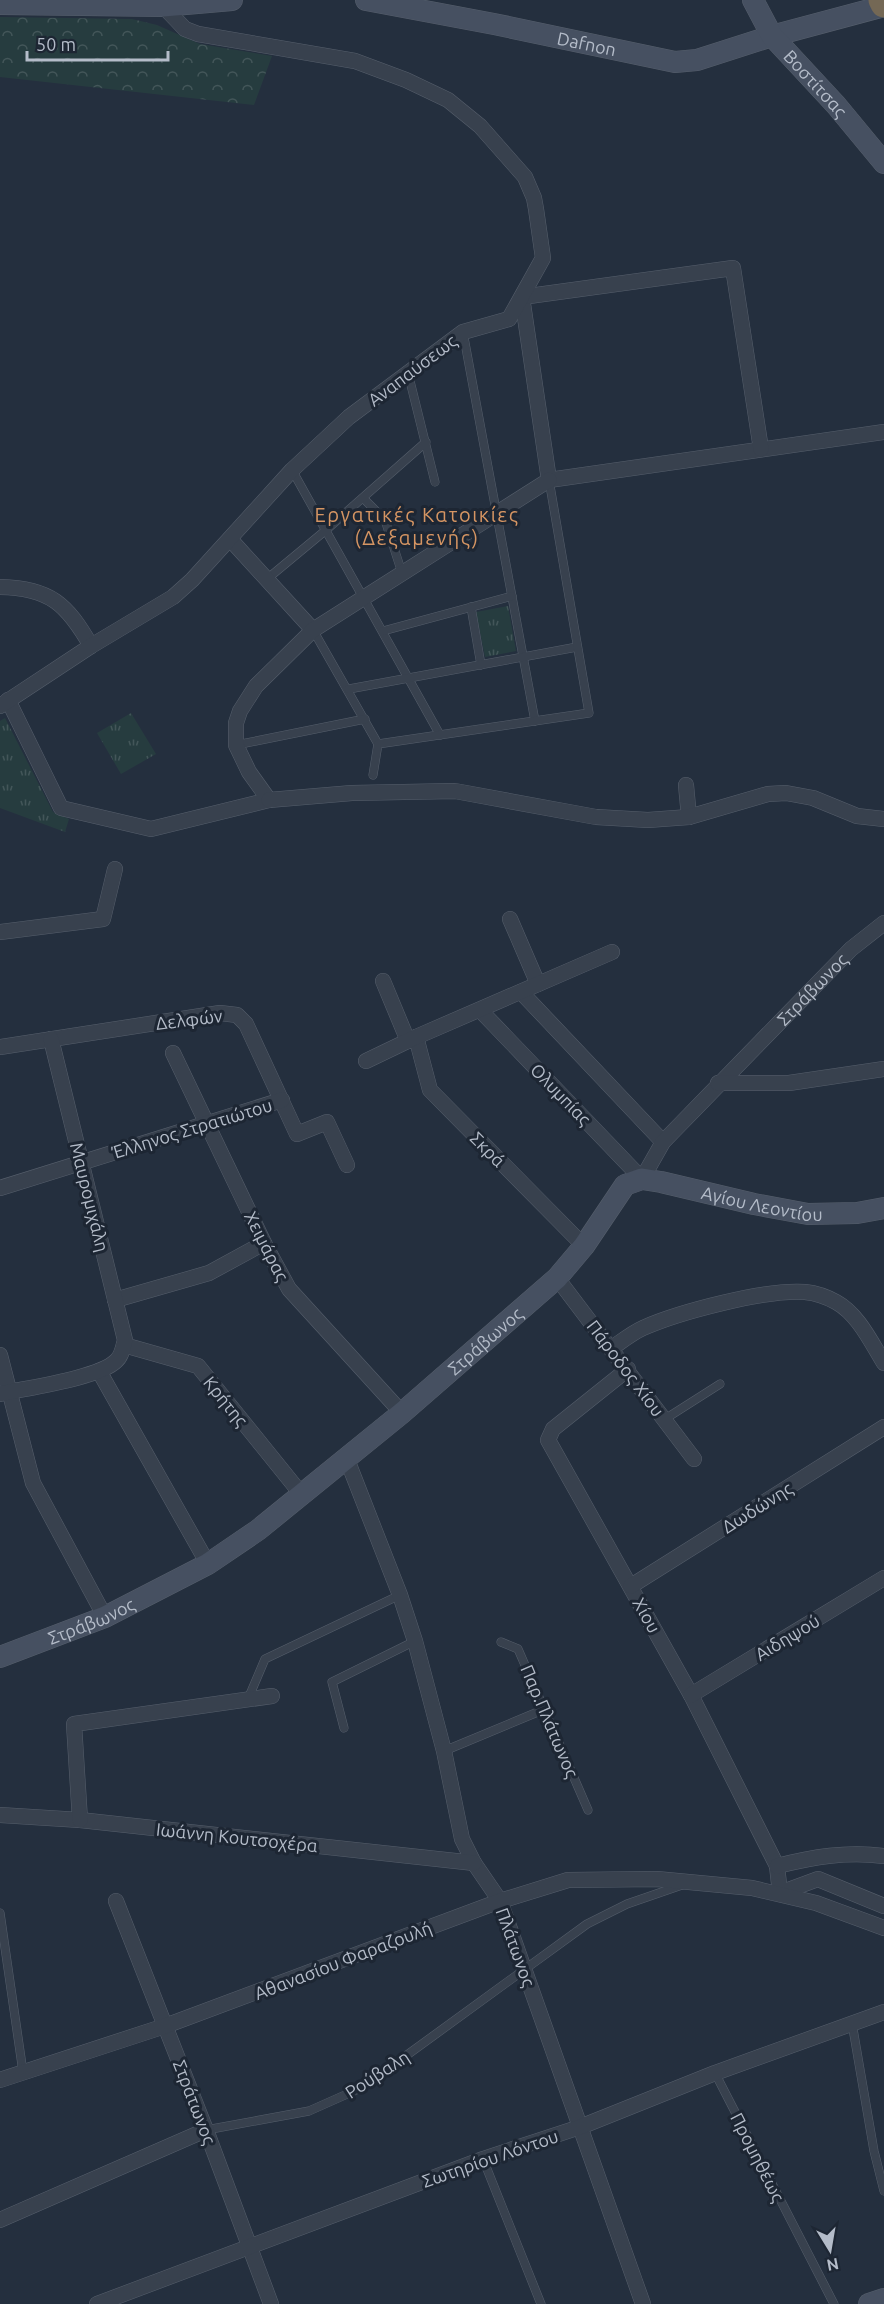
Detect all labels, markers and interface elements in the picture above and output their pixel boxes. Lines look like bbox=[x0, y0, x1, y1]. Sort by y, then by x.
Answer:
scale bar bbox=[27, 24, 168, 62]
street label: Dafnon bbox=[555, 28, 618, 59]
text: 50 m bbox=[36, 34, 76, 54]
street label: Βοστίτσας bbox=[780, 46, 851, 121]
street label: Αναπαύσεως bbox=[364, 330, 461, 411]
district label: Εργατικές Κατοικίες (Δεξαμενής) bbox=[315, 503, 519, 550]
street label: Στράβωνος bbox=[773, 949, 852, 1029]
street label: Δελφών bbox=[154, 1005, 224, 1033]
street label: Ολυμπίας bbox=[526, 1059, 595, 1129]
street label: Έλληνος Στρατιώτου bbox=[109, 1094, 275, 1163]
street label: Σκρά bbox=[467, 1128, 510, 1171]
street label: Μαυρομιχάλη bbox=[67, 1140, 113, 1254]
street label: Αγίου Λεοντίου bbox=[700, 1182, 823, 1225]
street label: Χειμάρας bbox=[240, 1208, 293, 1285]
street label: Στράβωνος bbox=[444, 1303, 527, 1379]
street label: Πάροδος Χίου bbox=[583, 1316, 669, 1421]
street label: Κρήτης bbox=[199, 1372, 252, 1431]
street label: Δωδώνης bbox=[718, 1478, 796, 1537]
street label: Στράβωνος bbox=[45, 1594, 138, 1648]
street label: Χίου bbox=[629, 1594, 665, 1636]
street label: Αιδηψού bbox=[751, 1610, 823, 1664]
street label: Παρ.Πλάτωνος bbox=[516, 1662, 583, 1781]
street label: Ιωάννη Κουτσοχέρα bbox=[155, 1819, 319, 1855]
street label: Πλάτωνος bbox=[492, 1905, 539, 1989]
street label: Αθανασίου Φαραζουλή bbox=[251, 1917, 435, 2004]
street label: Ρούβαλη bbox=[341, 2046, 413, 2102]
street label: Στράτωνος bbox=[169, 2057, 220, 2147]
street label: Προμηθέως bbox=[726, 2109, 789, 2205]
street label: Σωτηρίου Λόντου bbox=[419, 2125, 561, 2191]
north arrow bbox=[800, 2220, 860, 2280]
text: N bbox=[825, 2255, 840, 2275]

